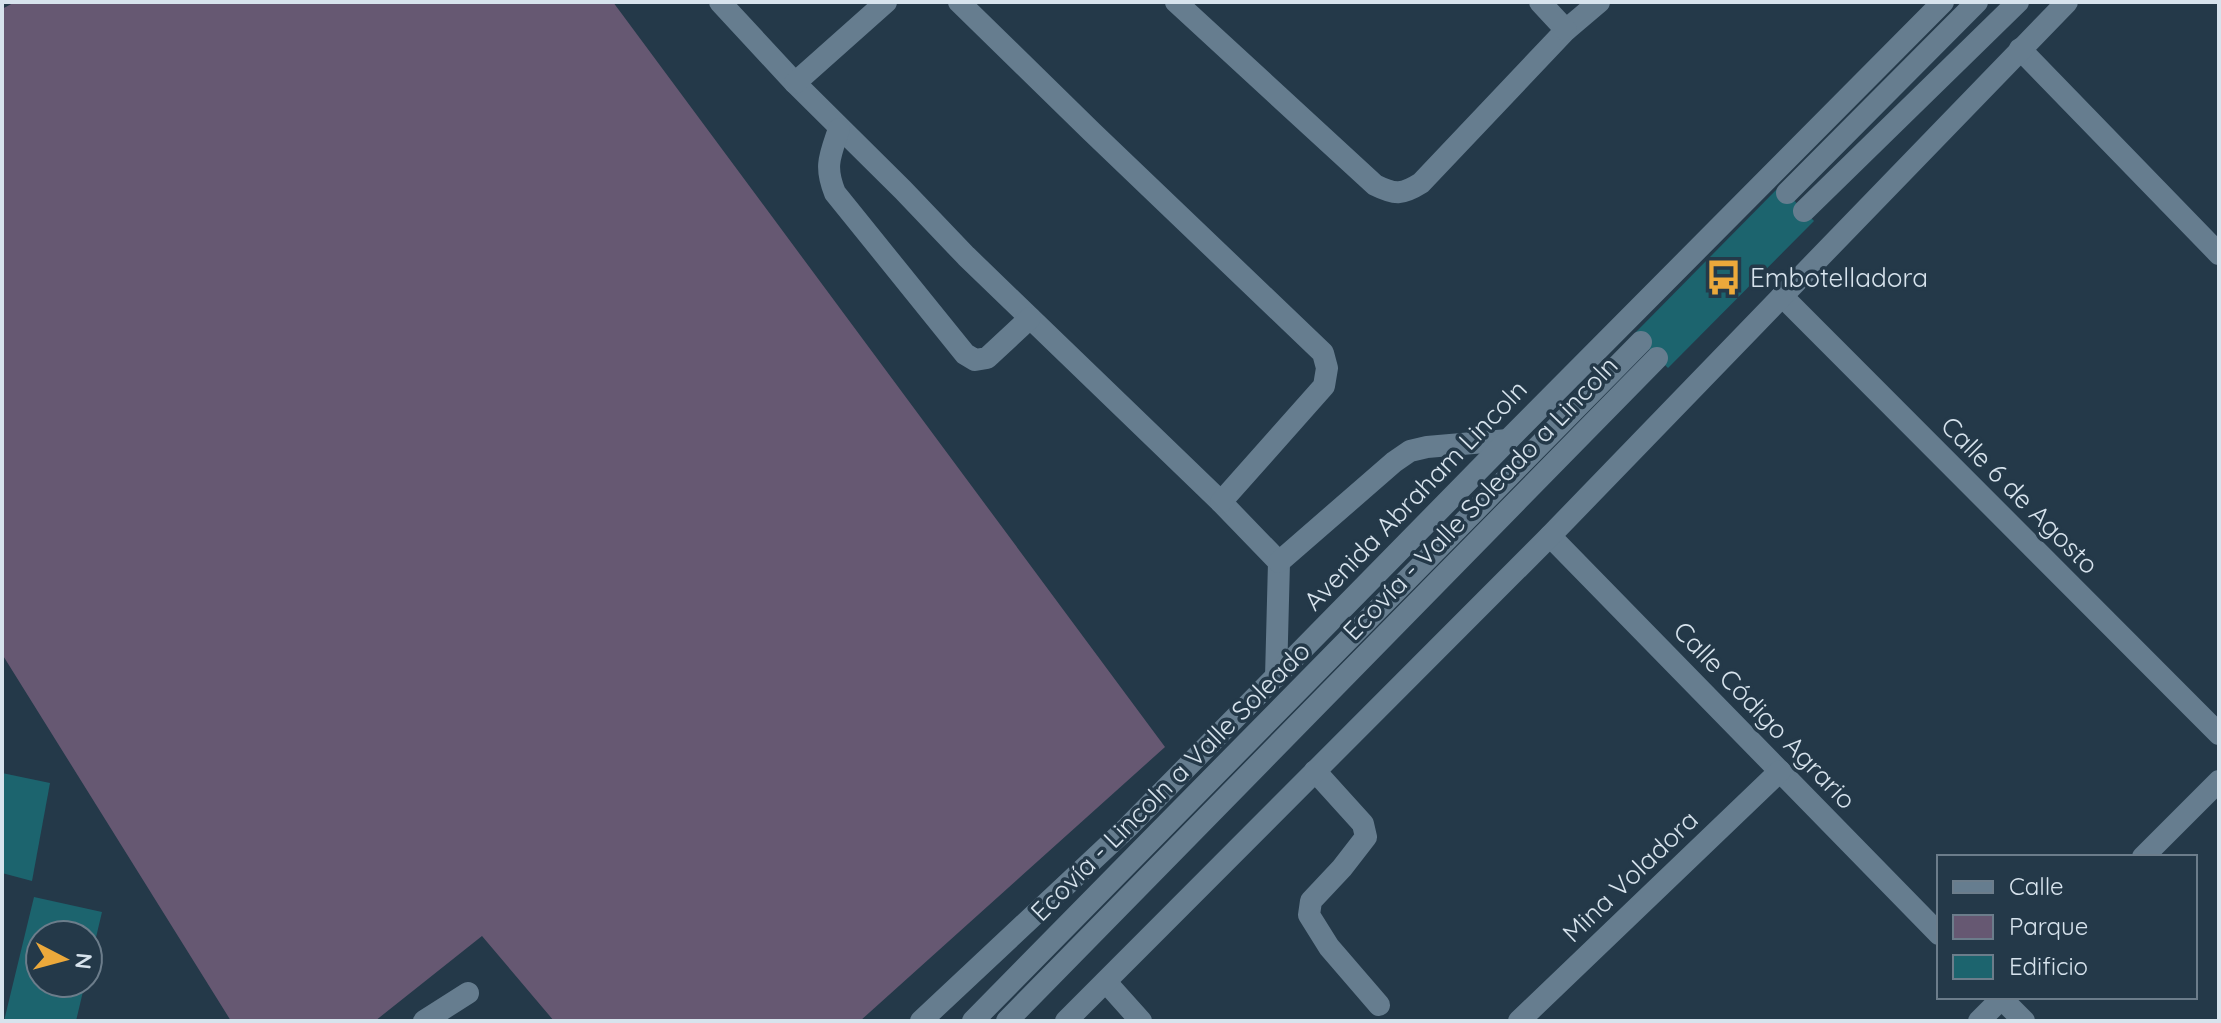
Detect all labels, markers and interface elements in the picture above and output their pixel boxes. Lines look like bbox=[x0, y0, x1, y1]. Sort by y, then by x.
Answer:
bus stop icon: Embotelladora bbox=[1705, 258, 1743, 296]
place label: Embotelladora bbox=[1750, 261, 1928, 294]
street label: Ecovía - Valle Soleado a Lincoln bbox=[1335, 349, 1625, 647]
street label: Avenida Abraham Lincoln bbox=[1296, 373, 1534, 617]
street label: Calle 6 de Agosto bbox=[1934, 409, 2106, 581]
street label: Calle Código Agrario bbox=[1667, 614, 1863, 816]
street label: Ecovía - Lincoln a Valle Soleado bbox=[1023, 634, 1317, 928]
street label: Mina Voladora bbox=[1555, 803, 1705, 949]
legend bbox=[1937, 855, 2197, 999]
text: Calle bbox=[2009, 871, 2064, 901]
text: Parque bbox=[2009, 911, 2088, 941]
north arrow bbox=[24, 919, 104, 999]
text: Edificio bbox=[2009, 951, 2088, 981]
text: N bbox=[69, 952, 99, 971]

